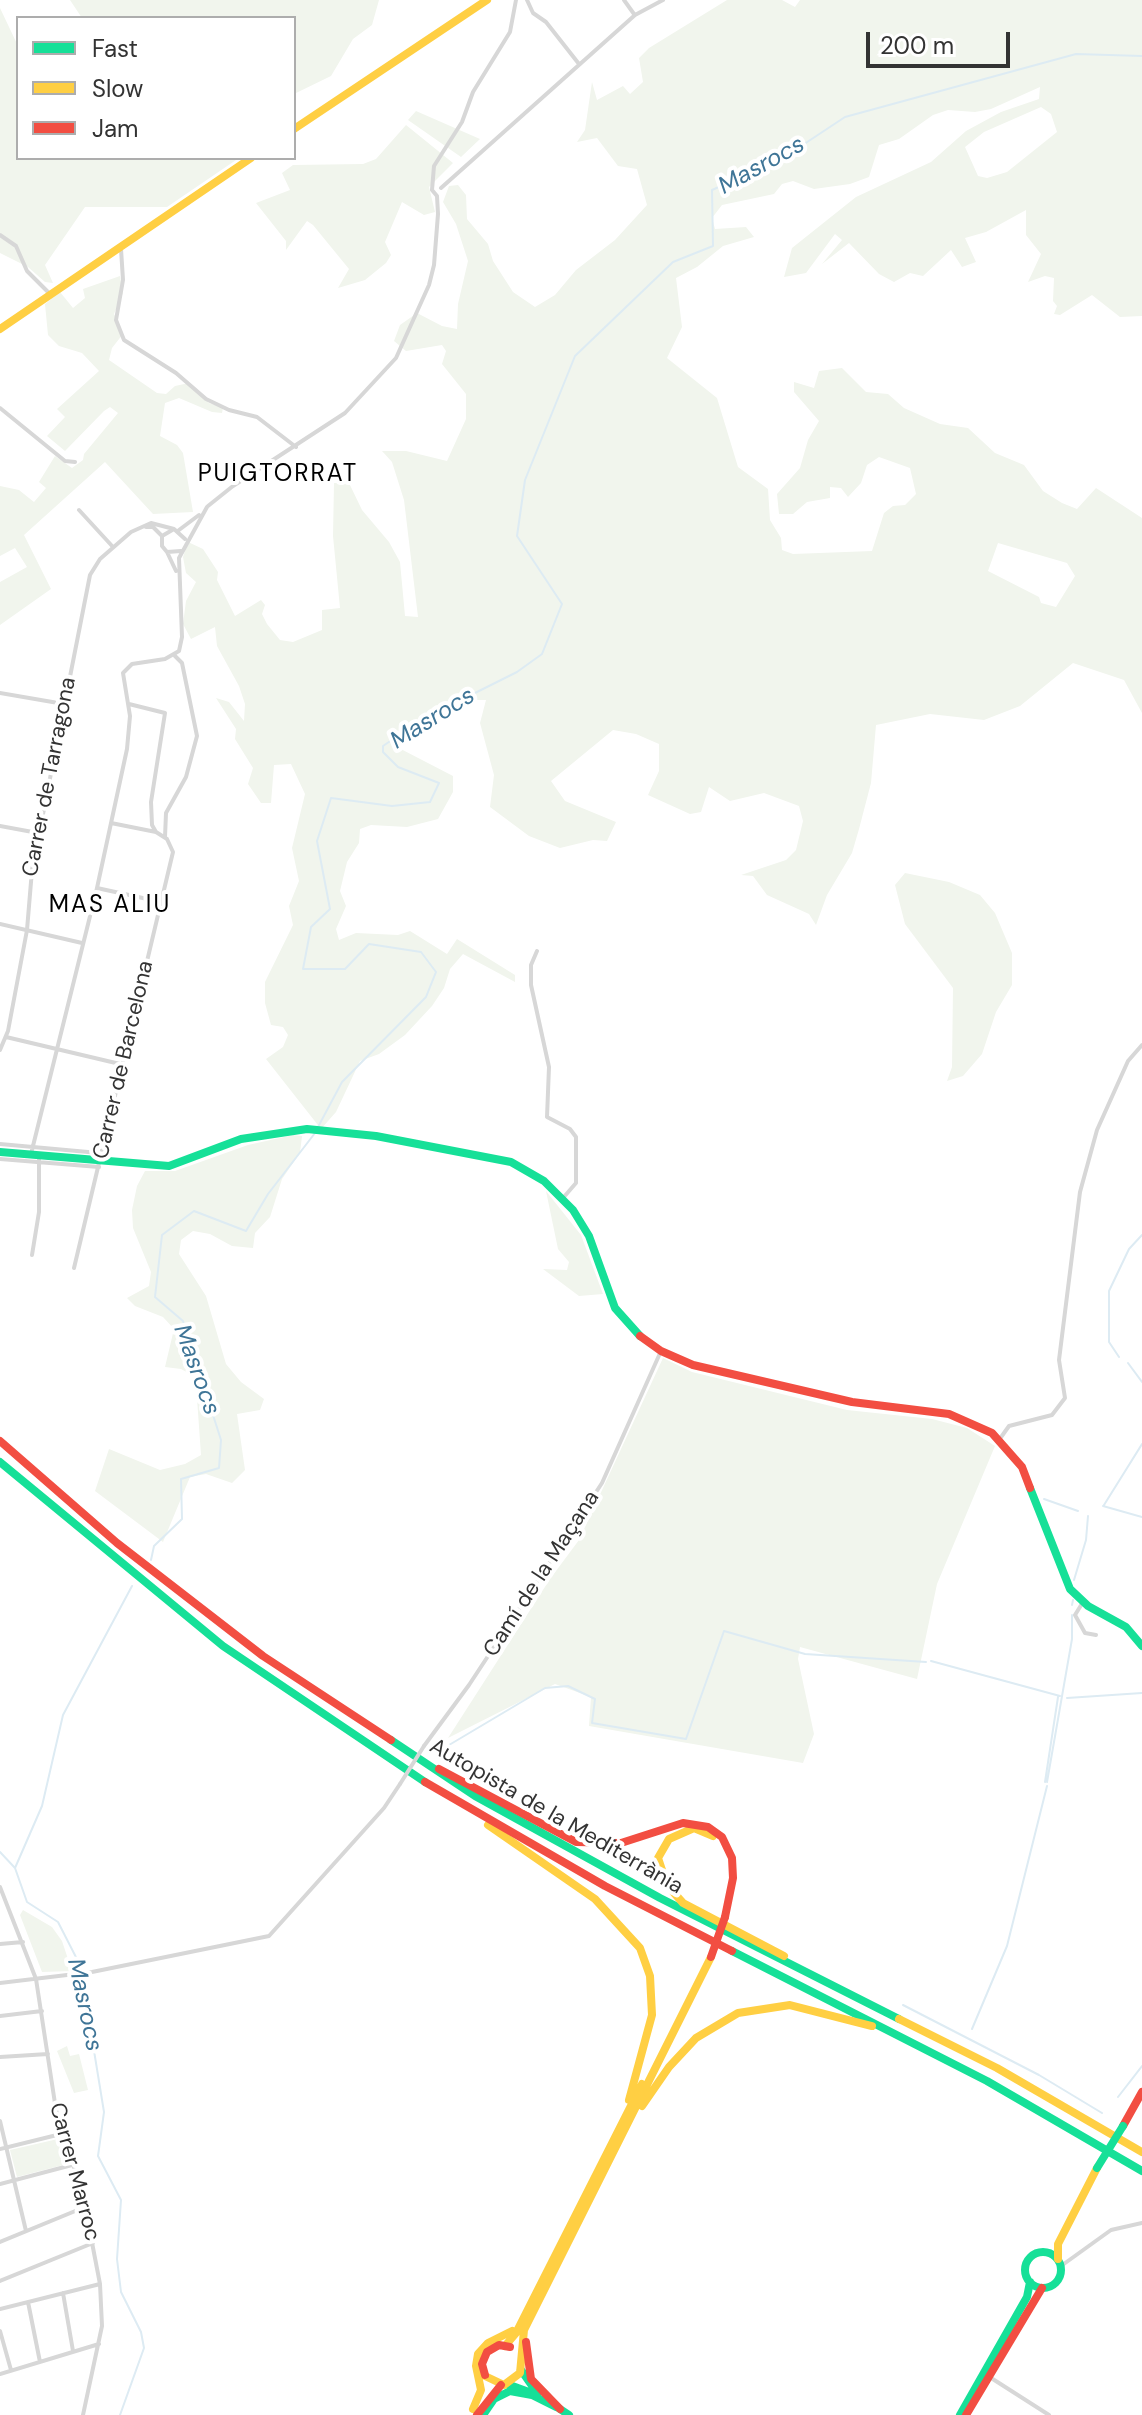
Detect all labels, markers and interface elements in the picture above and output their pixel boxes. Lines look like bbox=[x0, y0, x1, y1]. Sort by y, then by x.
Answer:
legend bbox=[16, 16, 296, 160]
scale bar bbox=[870, 16, 1014, 66]
text: 200 m bbox=[880, 30, 954, 61]
text: Fast bbox=[92, 33, 138, 64]
text: Slow bbox=[92, 73, 143, 104]
text: Jam bbox=[92, 113, 138, 144]
water label: Masrocs bbox=[714, 131, 810, 201]
district label: PUIGTORRAT bbox=[198, 461, 358, 489]
street label: Carrer de Tarragona bbox=[18, 675, 82, 879]
water label: Masrocs bbox=[385, 682, 481, 756]
district label: MAS ALIU bbox=[49, 892, 171, 920]
street label: Carrer de Barcelona bbox=[88, 958, 160, 1162]
water label: Masrocs bbox=[166, 1321, 226, 1419]
street label: Camí de la Maçana bbox=[478, 1486, 606, 1662]
street label: Autopista de la Mediterrània bbox=[425, 1734, 687, 1900]
water label: Masrocs bbox=[60, 1956, 108, 2054]
street label: Carrer Marroc bbox=[43, 2100, 105, 2244]

